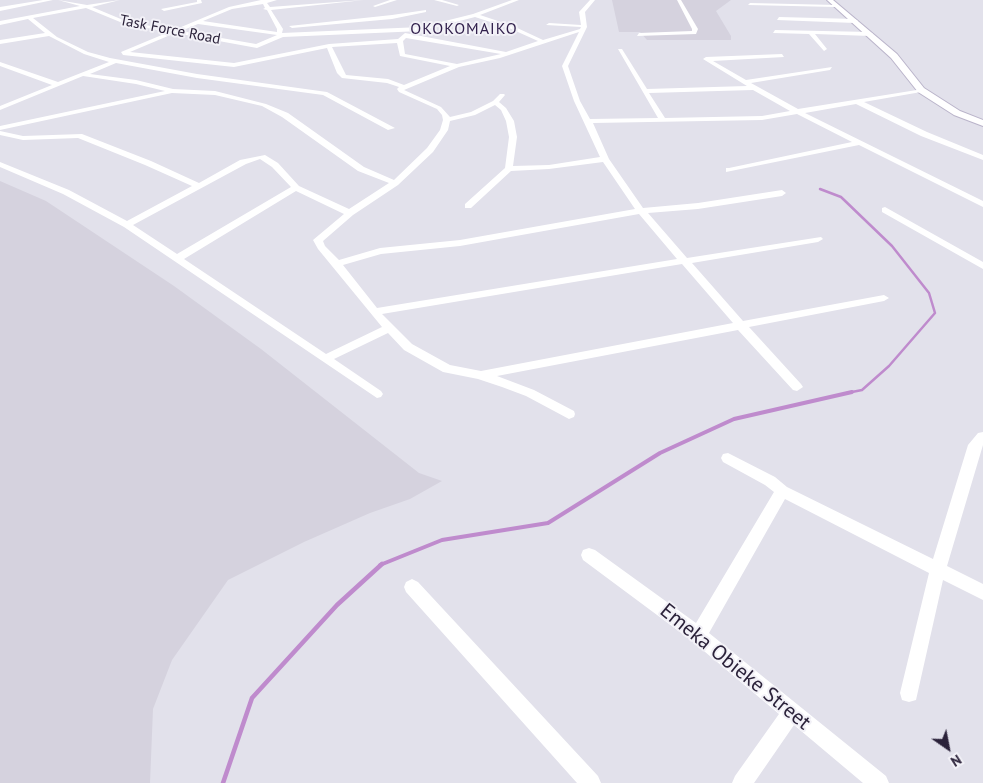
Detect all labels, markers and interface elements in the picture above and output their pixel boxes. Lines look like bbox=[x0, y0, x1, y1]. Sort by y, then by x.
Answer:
street label: Task Force Road bbox=[118, 11, 222, 49]
district label: OKOKOMAIKO bbox=[409, 19, 519, 39]
street label: Emeka Obieke Street bbox=[654, 598, 816, 736]
north arrow bbox=[923, 723, 973, 773]
text: N bbox=[947, 751, 965, 771]

